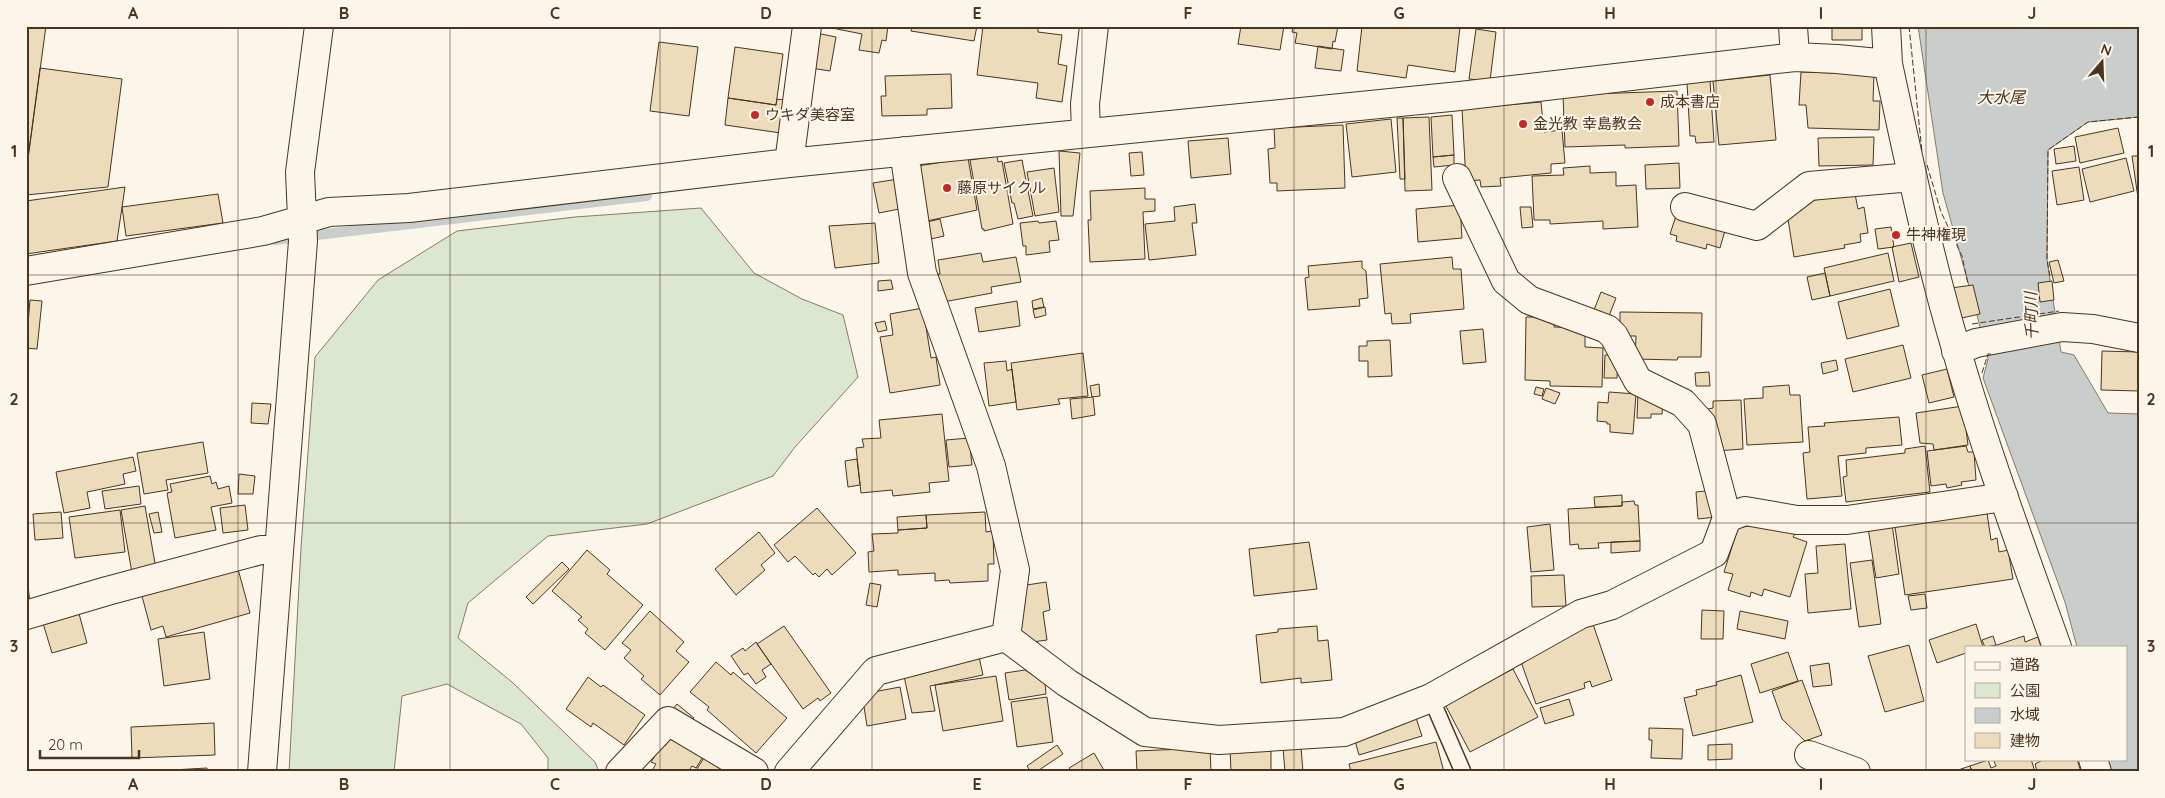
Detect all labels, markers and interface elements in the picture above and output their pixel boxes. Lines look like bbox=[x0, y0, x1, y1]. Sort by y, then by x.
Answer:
text: A bbox=[128, 3, 139, 23]
text: B bbox=[339, 3, 349, 23]
text: C bbox=[550, 3, 560, 23]
text: D bbox=[760, 3, 772, 23]
text: E bbox=[972, 3, 982, 23]
text: F bbox=[1184, 3, 1193, 23]
text: G bbox=[1393, 3, 1405, 23]
text: H bbox=[1604, 3, 1616, 23]
text: I bbox=[1819, 3, 1823, 23]
text: J bbox=[2028, 3, 2036, 23]
north arrow bbox=[2078, 38, 2128, 88]
text: N bbox=[2098, 40, 2114, 60]
water label: 大水尾 bbox=[1977, 87, 2027, 107]
place label: 成本書店 bbox=[1660, 92, 1720, 111]
marker: 成本書店 bbox=[1644, 96, 1656, 108]
place label: ウキダ美容室 bbox=[765, 105, 855, 124]
marker: ウキダ美容室 bbox=[749, 109, 761, 121]
place label: 金光教 幸島教会 bbox=[1533, 114, 1642, 133]
marker: 金光教 幸島教会 bbox=[1517, 118, 1529, 130]
text: 1 bbox=[11, 141, 17, 161]
text: 1 bbox=[2148, 141, 2154, 161]
place label: 藤原サイクル bbox=[957, 178, 1046, 197]
marker: 藤原サイクル bbox=[941, 182, 953, 194]
place label: 牛神権現 bbox=[1906, 225, 1966, 244]
marker: 牛神権現 bbox=[1890, 229, 1902, 241]
water label: 千町川 bbox=[2020, 290, 2042, 340]
text: 2 bbox=[9, 389, 19, 409]
text: 2 bbox=[2146, 389, 2156, 409]
text: 3 bbox=[10, 636, 18, 656]
text: 3 bbox=[2147, 636, 2155, 656]
legend bbox=[1965, 646, 2128, 760]
text: 道路 bbox=[2010, 655, 2040, 674]
text: 公園 bbox=[2010, 681, 2040, 700]
text: 水域 bbox=[2010, 705, 2040, 724]
scale bar bbox=[40, 728, 139, 760]
text: 建物 bbox=[2010, 731, 2040, 750]
text: 20 m bbox=[48, 735, 83, 754]
text: A bbox=[128, 774, 139, 794]
text: B bbox=[339, 774, 349, 794]
text: C bbox=[550, 774, 560, 794]
text: D bbox=[760, 774, 772, 794]
text: E bbox=[972, 774, 982, 794]
text: F bbox=[1184, 774, 1193, 794]
text: G bbox=[1393, 774, 1405, 794]
text: H bbox=[1604, 774, 1616, 794]
text: I bbox=[1819, 774, 1823, 794]
text: J bbox=[2028, 774, 2036, 794]

